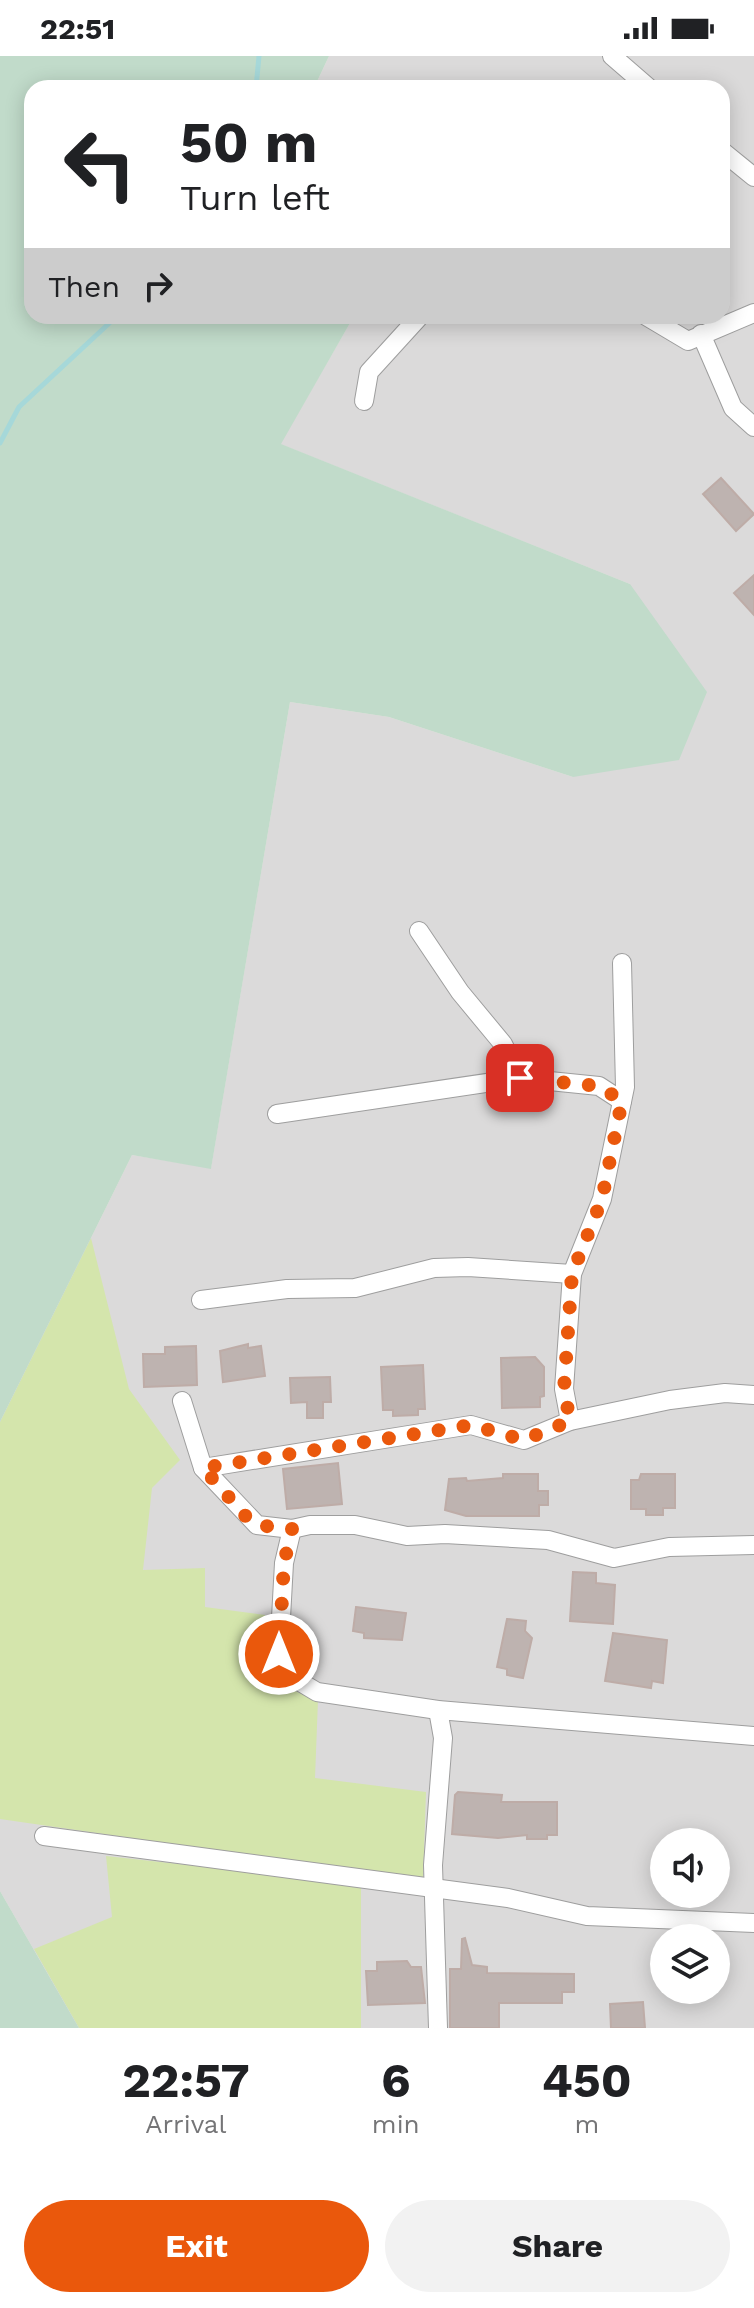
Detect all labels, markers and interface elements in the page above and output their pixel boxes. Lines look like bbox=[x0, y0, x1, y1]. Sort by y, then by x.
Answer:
text: 22:51 bbox=[40, 11, 115, 46]
text: 50 m bbox=[180, 110, 317, 176]
icon: left bbox=[48, 112, 152, 216]
text: Turn left bbox=[180, 177, 330, 219]
icon: right bbox=[136, 264, 180, 308]
text: Then bbox=[48, 269, 120, 304]
pin bbox=[486, 1044, 554, 1112]
icon: arrive bbox=[498, 1056, 542, 1100]
position arrow bbox=[237, 1612, 321, 1696]
map controls bbox=[650, 1828, 730, 2004]
button: sound bbox=[650, 1828, 730, 1908]
button: layers bbox=[650, 1924, 730, 2004]
text: 22:57 bbox=[122, 2052, 250, 2109]
text: 6 bbox=[381, 2052, 411, 2109]
text: 450 bbox=[542, 2052, 632, 2109]
text: Arrival bbox=[145, 2109, 227, 2139]
text: min bbox=[372, 2109, 420, 2139]
text: m bbox=[574, 2109, 599, 2139]
button: Exit bbox=[24, 2200, 369, 2292]
button: Share bbox=[385, 2200, 730, 2292]

